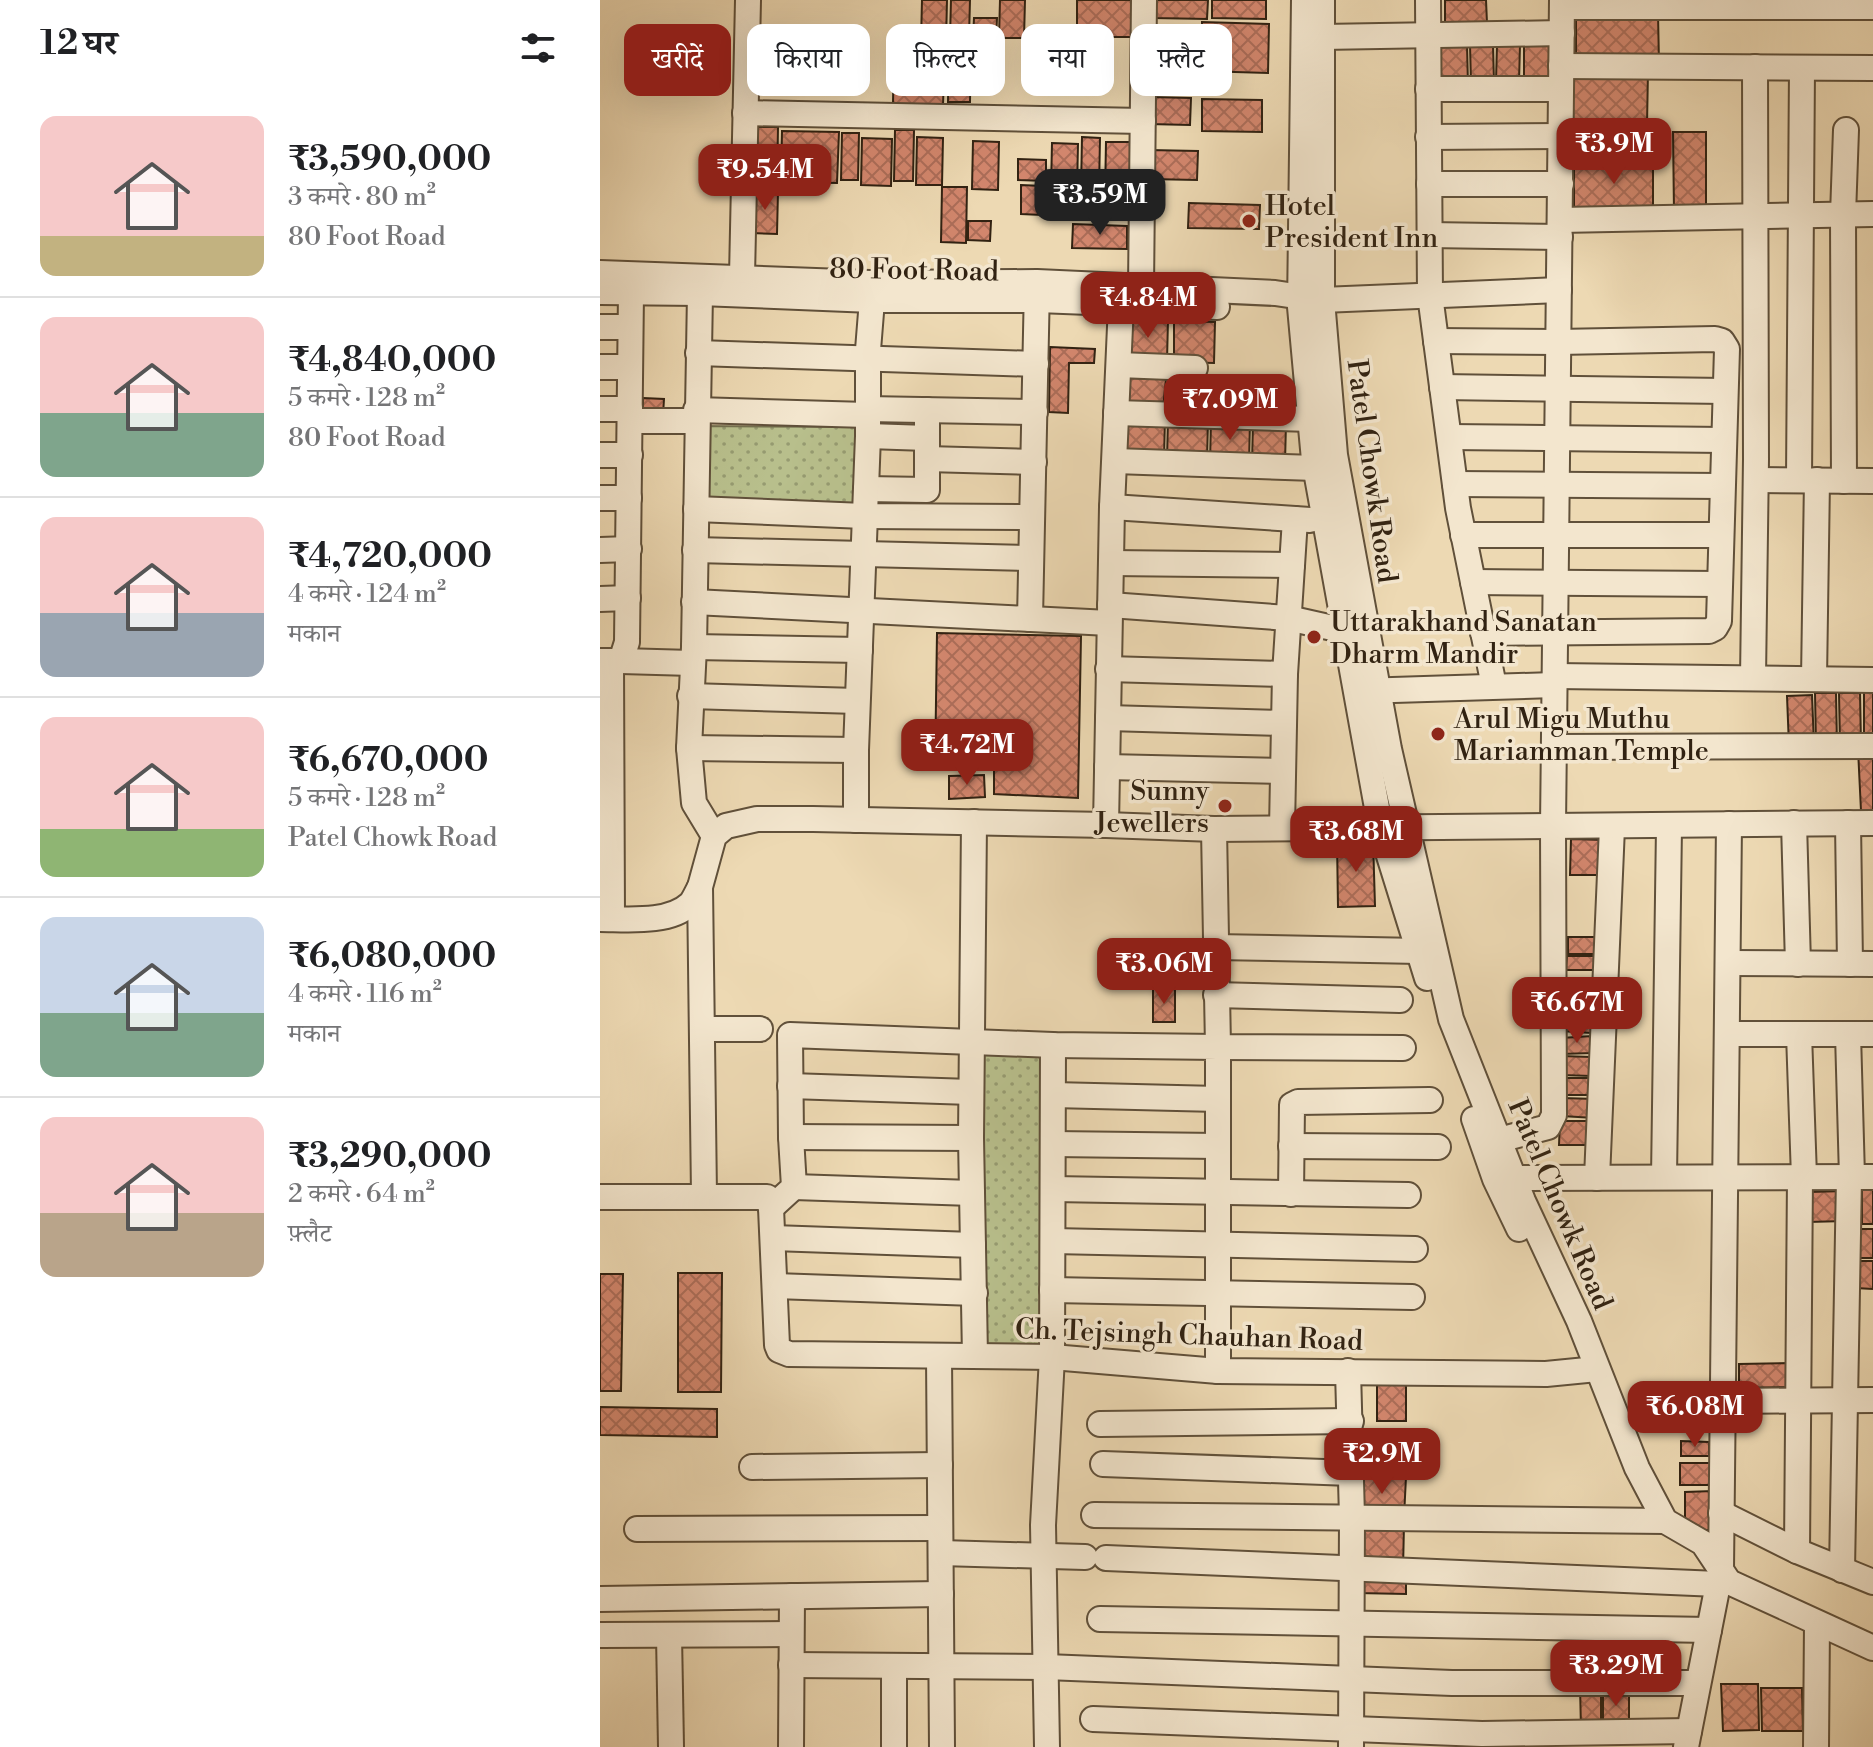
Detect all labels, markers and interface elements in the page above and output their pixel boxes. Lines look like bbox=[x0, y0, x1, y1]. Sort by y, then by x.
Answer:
text: 12 घर bbox=[40, 23, 117, 65]
chip: खरीदें bbox=[624, 24, 731, 96]
chip: किराया bbox=[747, 24, 870, 96]
chip: फ़िल्टर bbox=[886, 24, 1005, 96]
chip: नया bbox=[1021, 24, 1114, 96]
chip: फ़्लैट bbox=[1130, 24, 1232, 96]
icon: filters bbox=[516, 26, 560, 70]
pin: ₹3.9M bbox=[1558, 118, 1670, 186]
text: ₹3.9M bbox=[1575, 128, 1653, 160]
text: ₹3,590,000 bbox=[288, 139, 491, 181]
pin: ₹9.54M bbox=[700, 144, 830, 212]
icon: home bbox=[104, 148, 200, 244]
text: ₹9.54M bbox=[716, 154, 814, 186]
pin: ₹3.59M bbox=[1035, 169, 1165, 237]
text: ₹3.59M bbox=[1052, 179, 1148, 211]
text: 3 कमरे · 80 m² bbox=[288, 181, 436, 213]
place label: Hotel President Inn bbox=[1265, 189, 1438, 256]
marker: Hotel President Inn bbox=[1240, 212, 1258, 230]
text: 80 Foot Road bbox=[288, 221, 446, 253]
street label: 80 Foot Road bbox=[829, 252, 999, 289]
pin: ₹4.84M bbox=[1083, 272, 1213, 340]
text: ₹4.84M bbox=[1099, 282, 1197, 314]
text: ₹4,840,000 bbox=[288, 340, 496, 382]
icon: home bbox=[104, 349, 200, 445]
street label: Patel Chowk Road bbox=[1338, 357, 1405, 585]
pin: ₹7.09M bbox=[1165, 374, 1295, 442]
text: 5 कमरे · 128 m² bbox=[288, 382, 445, 414]
text: ₹7.09M bbox=[1182, 384, 1278, 416]
text: 80 Foot Road bbox=[288, 422, 446, 454]
text: ₹4,720,000 bbox=[288, 536, 492, 578]
icon: home bbox=[104, 549, 200, 645]
text: 4 कमरे · 124 m² bbox=[288, 578, 446, 610]
place label: Uttarakhand Sanatan Dharm Mandir bbox=[1330, 605, 1597, 672]
text: मकान bbox=[288, 618, 341, 650]
marker: Uttarakhand Sanatan Dharm Mandir bbox=[1305, 628, 1323, 646]
place label: Arul Migu Muthu Mariamman Temple bbox=[1453, 702, 1709, 769]
pin: ₹4.72M bbox=[902, 719, 1032, 787]
marker: Arul Migu Muthu Mariamman Temple bbox=[1429, 725, 1447, 743]
text: ₹4.72M bbox=[919, 729, 1015, 761]
text: ₹6,670,000 bbox=[288, 740, 489, 782]
icon: home bbox=[104, 749, 200, 845]
place label: Sunny Jewellers bbox=[1094, 774, 1209, 841]
text: 5 कमरे · 128 m² bbox=[288, 782, 445, 814]
marker: Sunny Jewellers bbox=[1216, 797, 1234, 815]
pin: ₹3.68M bbox=[1291, 806, 1421, 874]
text: ₹3.68M bbox=[1308, 816, 1404, 848]
text: Patel Chowk Road bbox=[288, 822, 497, 854]
text: ₹6,080,000 bbox=[288, 936, 496, 978]
pin: ₹3.06M bbox=[1099, 938, 1229, 1006]
text: ₹3.06M bbox=[1115, 948, 1213, 980]
icon: home bbox=[104, 949, 200, 1045]
pin: ₹6.67M bbox=[1512, 977, 1642, 1045]
text: 4 कमरे · 116 m² bbox=[288, 978, 442, 1010]
text: ₹6.67M bbox=[1530, 987, 1624, 1019]
text: मकान bbox=[288, 1018, 341, 1050]
street label: Patel Chowk Road bbox=[1499, 1094, 1620, 1315]
text: ₹3,290,000 bbox=[288, 1136, 492, 1178]
icon: home bbox=[104, 1149, 200, 1245]
text: 2 कमरे · 64 m² bbox=[288, 1178, 435, 1210]
text: फ़्लैट bbox=[288, 1218, 331, 1250]
street label: Ch. Tejsingh Chauhan Road bbox=[1014, 1312, 1364, 1359]
pin: ₹6.08M bbox=[1630, 1381, 1760, 1449]
text: ₹6.08M bbox=[1646, 1391, 1744, 1423]
pin: ₹2.9M bbox=[1326, 1428, 1438, 1496]
text: ₹2.9M bbox=[1342, 1438, 1422, 1470]
pin: ₹3.29M bbox=[1551, 1640, 1681, 1708]
text: ₹3.29M bbox=[1568, 1650, 1664, 1682]

